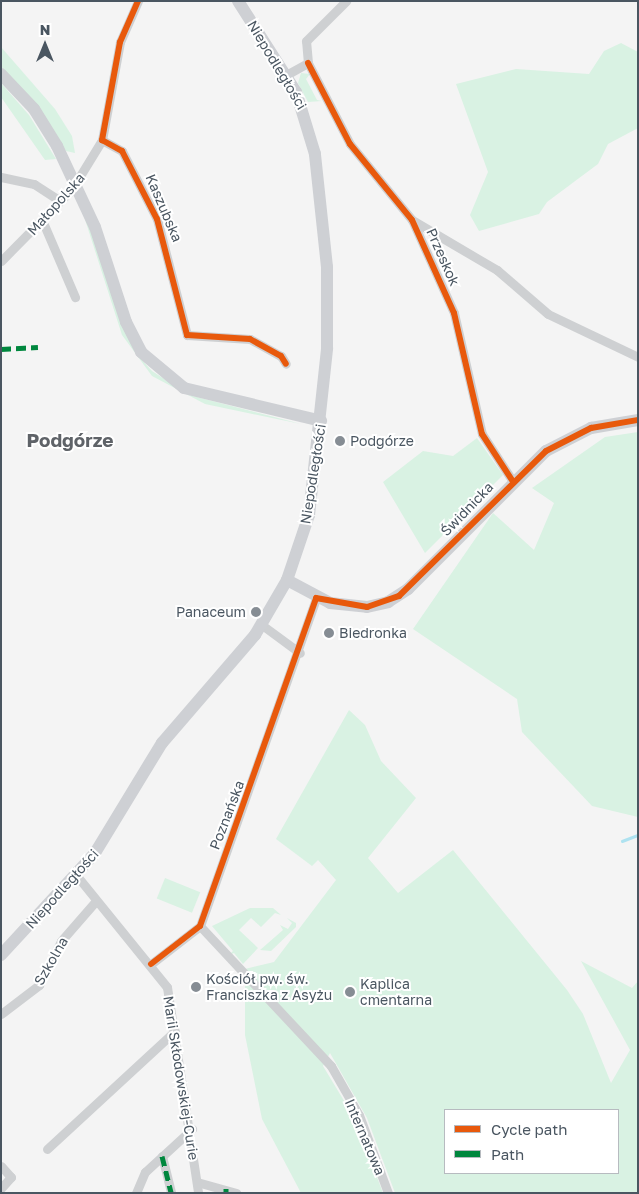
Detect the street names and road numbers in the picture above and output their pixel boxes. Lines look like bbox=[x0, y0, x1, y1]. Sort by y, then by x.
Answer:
street label: Niepodległości bbox=[244, 17, 310, 113]
street label: Małopolska bbox=[24, 170, 88, 238]
street label: Kaszubska bbox=[142, 172, 186, 244]
street label: Przeskok bbox=[423, 226, 463, 288]
street label: Niepodległości bbox=[297, 423, 329, 525]
street label: Świdnicka bbox=[437, 479, 497, 539]
street label: Poznańska bbox=[206, 778, 248, 852]
street label: Niepodległości bbox=[22, 846, 102, 932]
street label: Szkolna bbox=[30, 934, 72, 988]
street label: Marii Skłodowskiej-Curie bbox=[160, 995, 202, 1161]
street label: Internatowa bbox=[341, 1096, 389, 1178]

